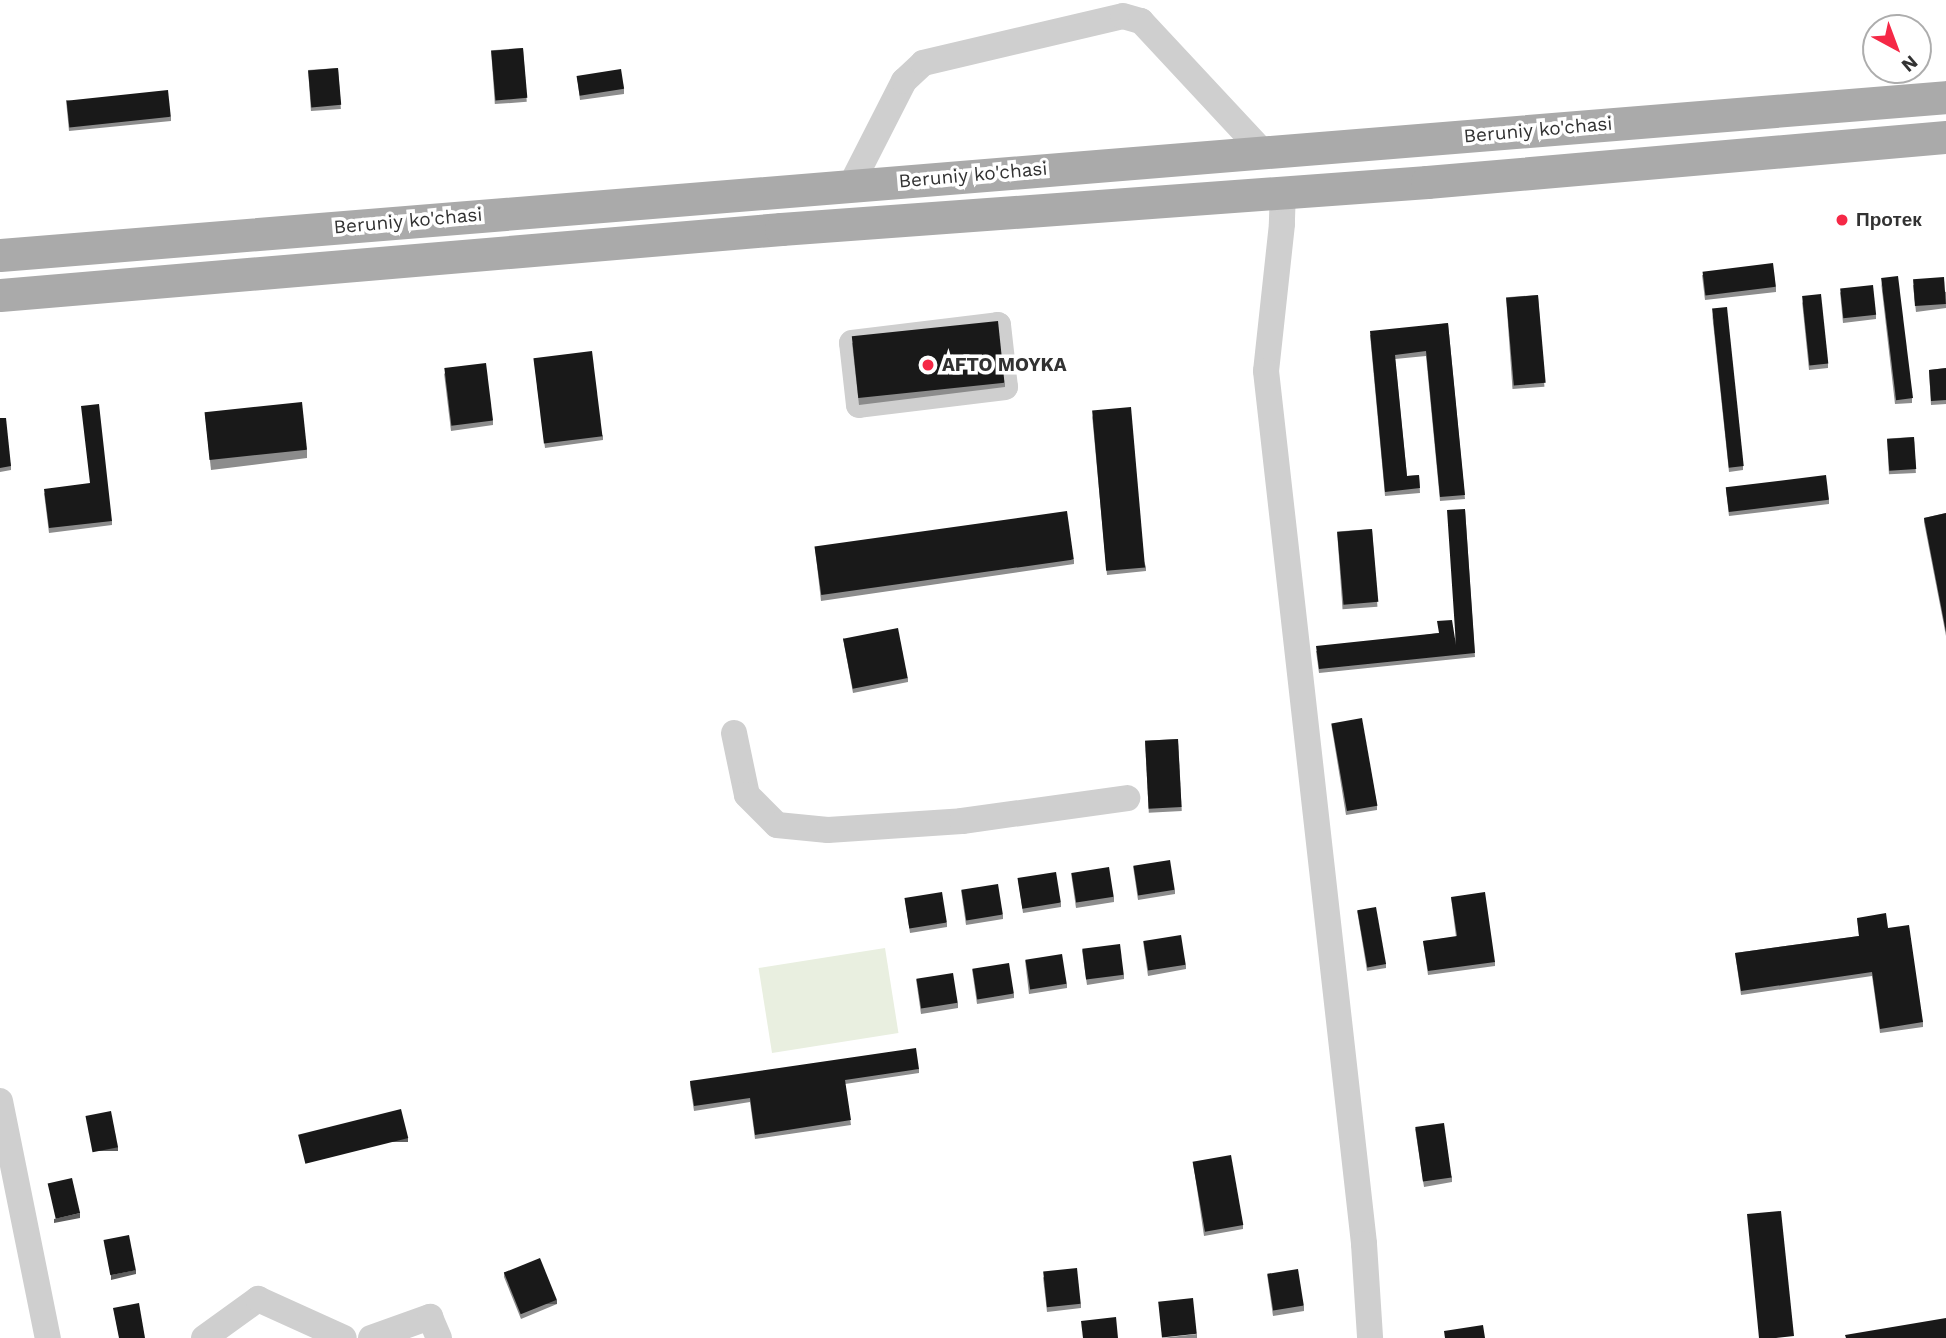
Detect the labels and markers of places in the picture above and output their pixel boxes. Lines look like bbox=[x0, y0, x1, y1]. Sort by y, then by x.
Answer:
place label: Протек bbox=[1856, 209, 1922, 231]
marker: Протек bbox=[1834, 212, 1850, 228]
place label: AFTO MOYKA bbox=[942, 354, 1067, 376]
marker: AFTO MOYKA bbox=[920, 357, 936, 373]

